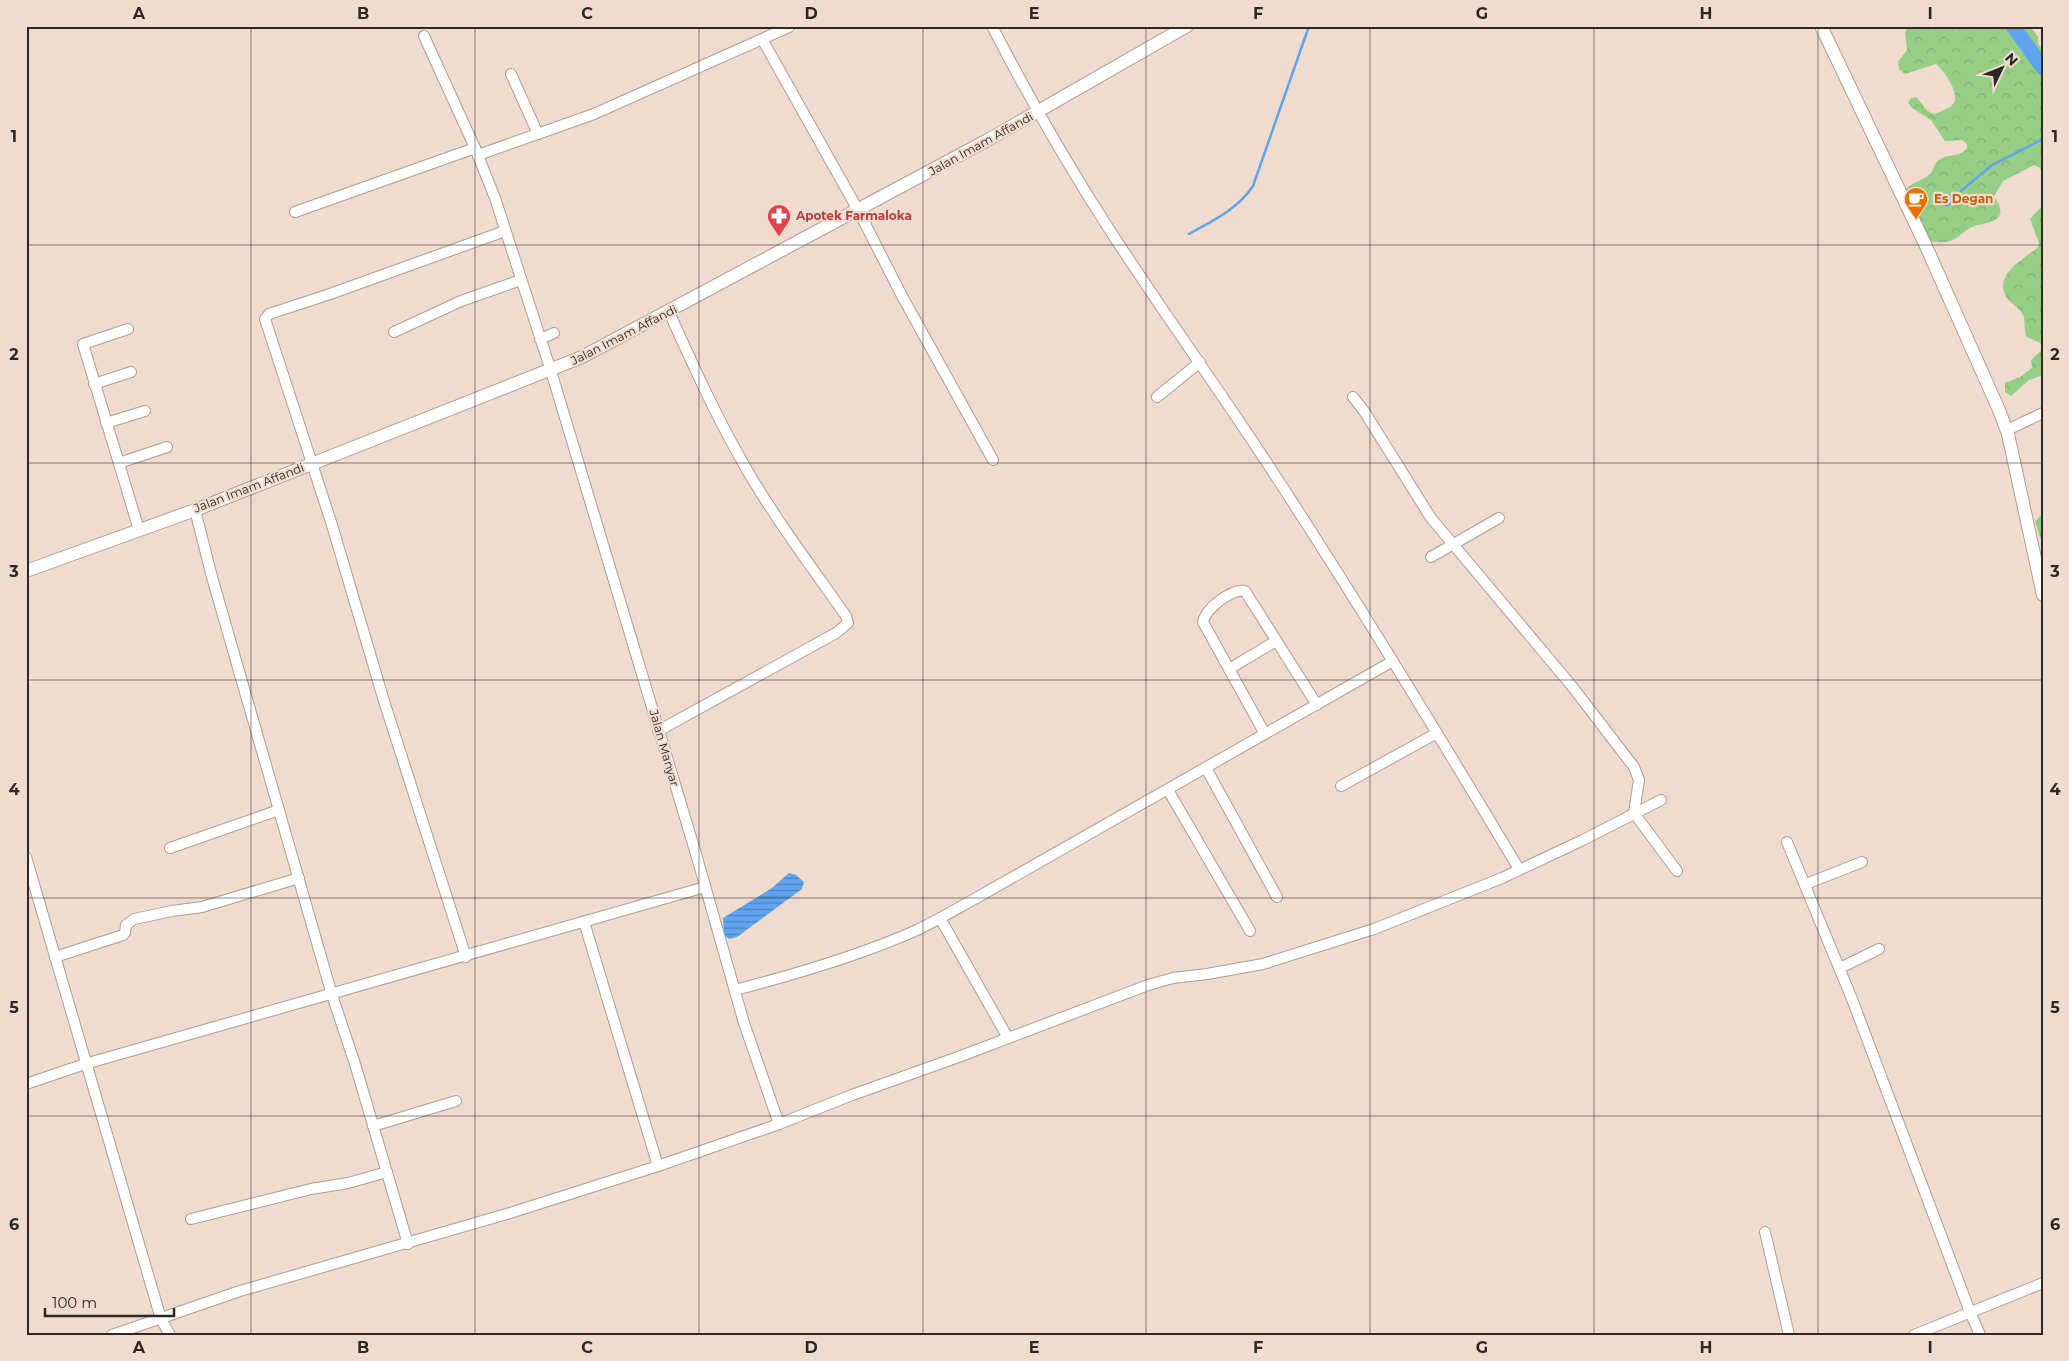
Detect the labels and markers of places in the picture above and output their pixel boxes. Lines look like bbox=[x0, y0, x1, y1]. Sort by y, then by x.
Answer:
cafe icon: Es Degan bbox=[1903, 186, 1929, 220]
place label: Es Degan bbox=[1934, 191, 1993, 206]
pharmacy icon: Apotek Farmaloka bbox=[766, 203, 792, 237]
place label: Apotek Farmaloka bbox=[795, 208, 912, 223]

